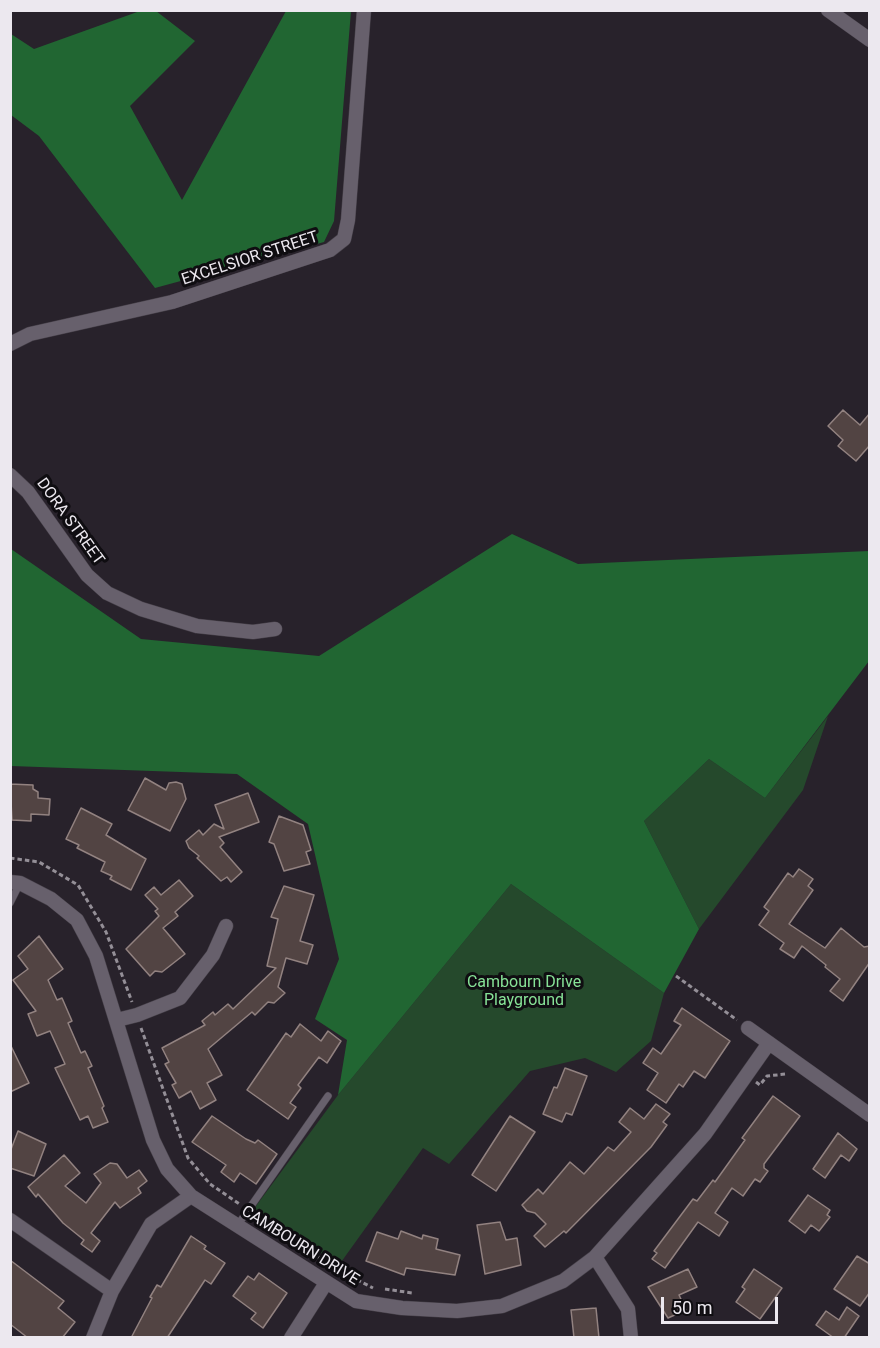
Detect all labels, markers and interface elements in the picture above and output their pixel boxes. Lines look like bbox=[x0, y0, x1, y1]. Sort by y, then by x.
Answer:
street label: EXCELSIOR STREET bbox=[179, 228, 321, 290]
street label: DORA STREET bbox=[32, 475, 108, 569]
park label: Cambourn Drive Playground bbox=[467, 973, 581, 1011]
street label: CAMBOURN DRIVE bbox=[237, 1202, 363, 1290]
scale bar bbox=[664, 1285, 781, 1323]
text: 50 m bbox=[672, 1297, 712, 1318]

